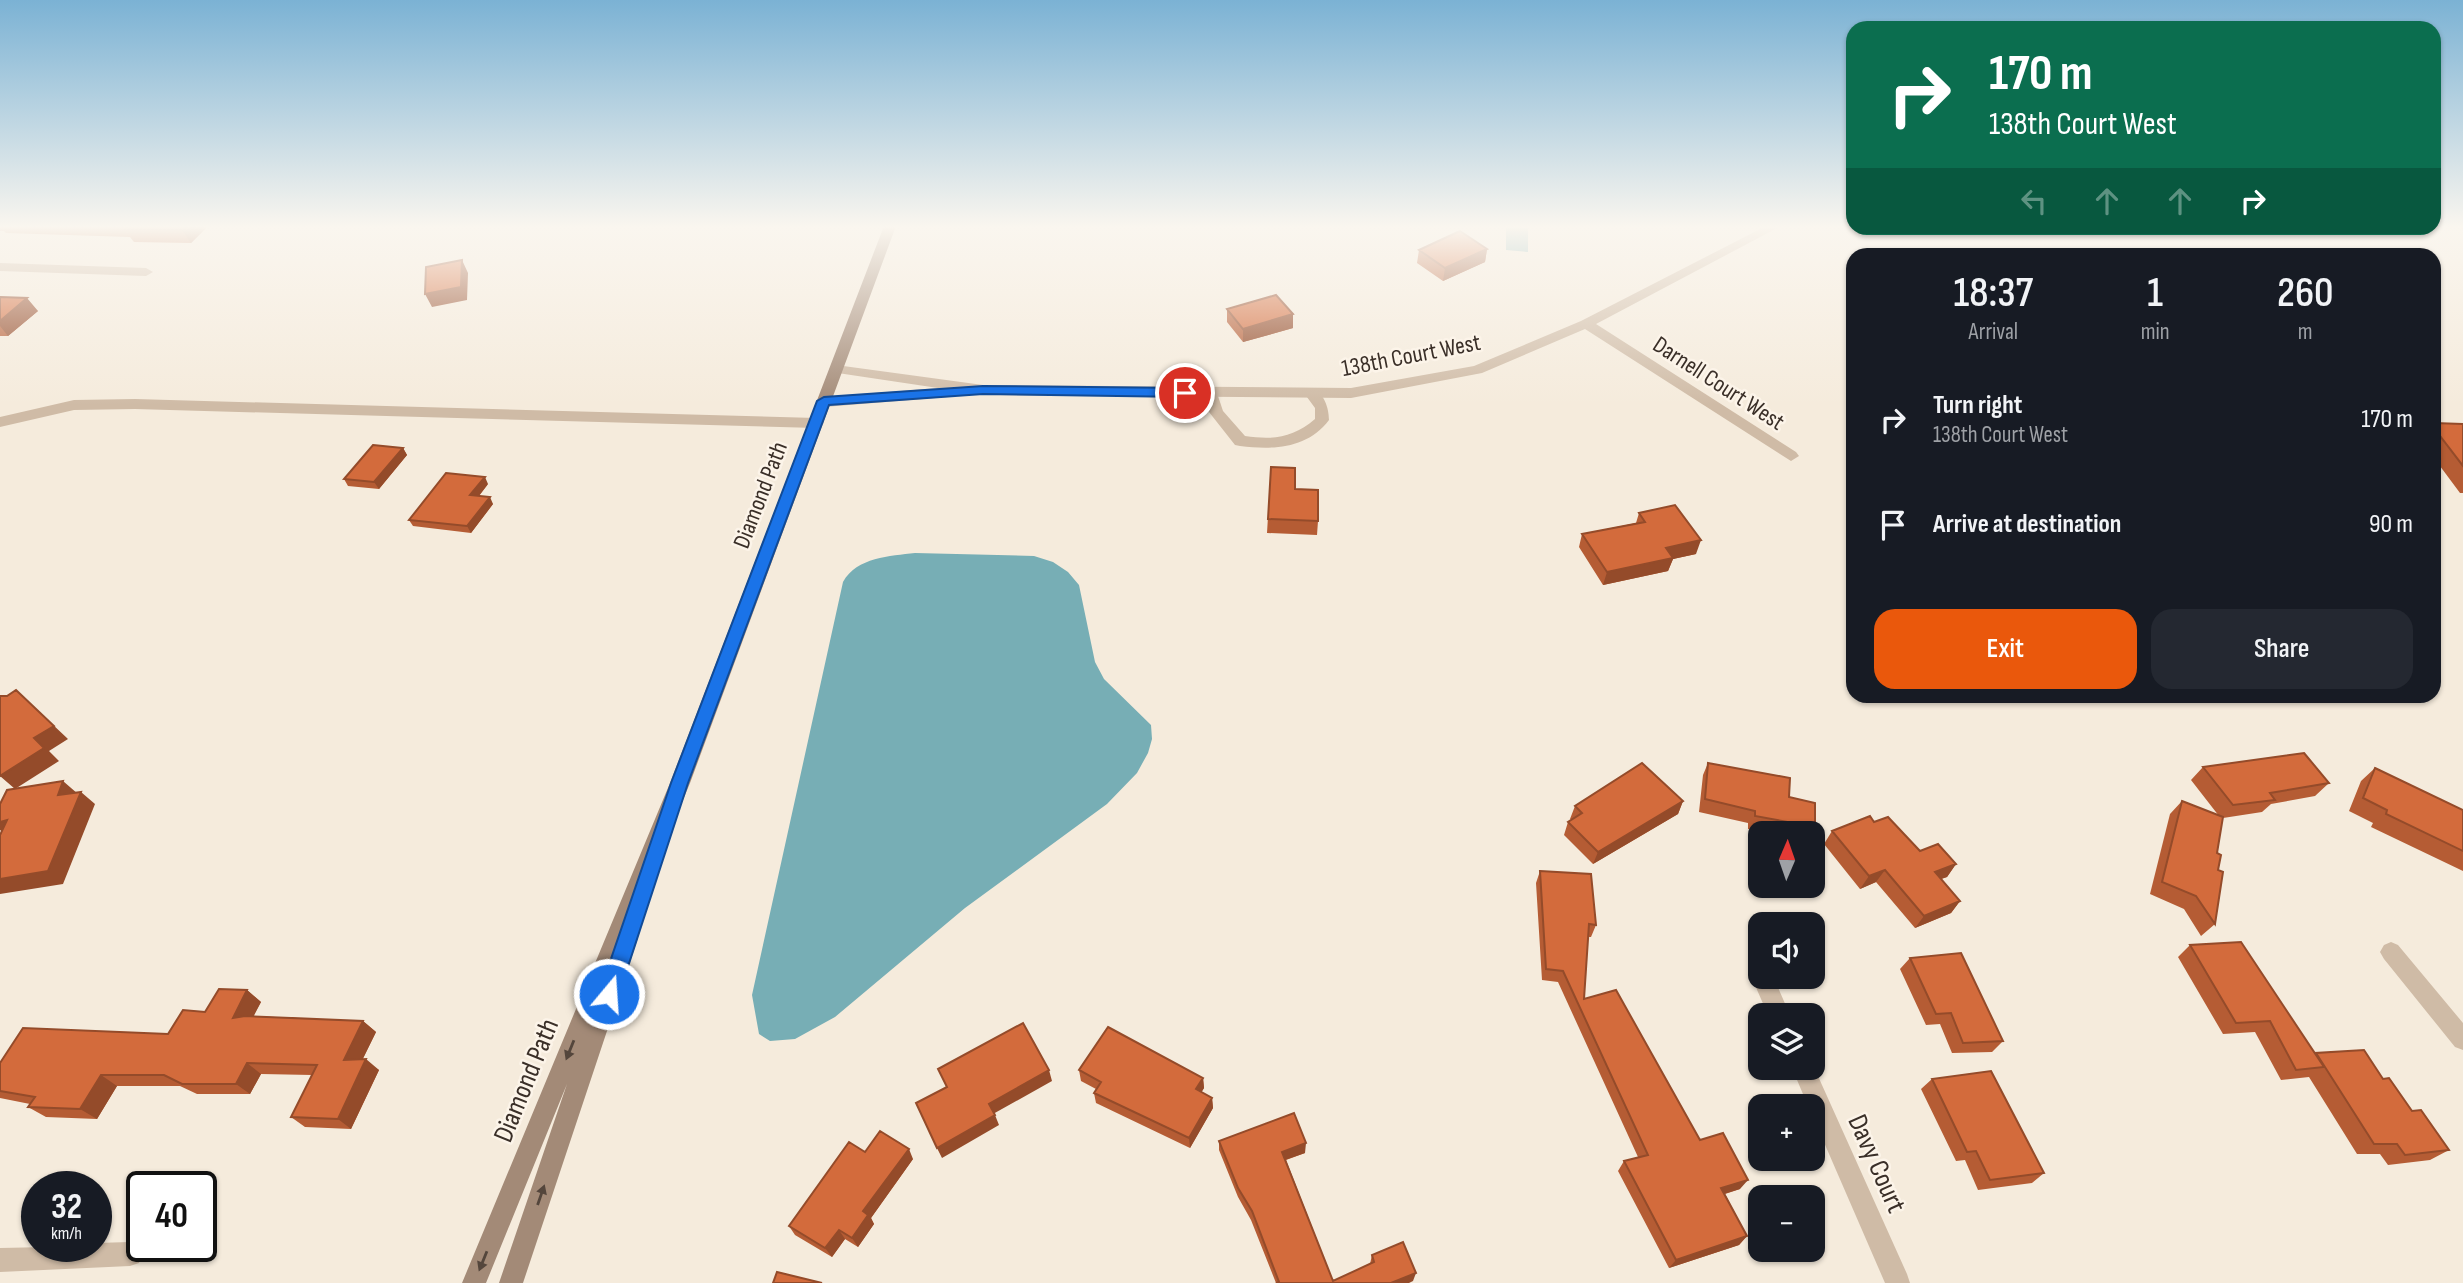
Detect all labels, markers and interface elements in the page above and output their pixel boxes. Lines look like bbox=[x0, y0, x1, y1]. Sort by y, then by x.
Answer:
text: 170 m bbox=[1989, 45, 2093, 104]
icon: right bbox=[1874, 49, 1965, 140]
text: 138th Court West bbox=[1989, 105, 2177, 144]
icon: left bbox=[2015, 182, 2053, 220]
icon: ahead bbox=[2088, 182, 2126, 220]
icon: ahead bbox=[2161, 182, 2199, 220]
icon: right bbox=[2234, 182, 2272, 220]
text: 18:37 bbox=[1953, 268, 2033, 319]
text: 1 bbox=[2147, 268, 2163, 319]
text: 260 bbox=[2277, 268, 2334, 319]
text: Arrival bbox=[1969, 318, 2018, 346]
text: min bbox=[2141, 318, 2170, 346]
text: m bbox=[2298, 318, 2313, 346]
street label: 138th Court West bbox=[1339, 328, 1483, 383]
street label: Darnell Court West bbox=[1648, 330, 1790, 437]
pin bbox=[1155, 363, 1215, 423]
icon: arrive bbox=[1166, 374, 1204, 412]
text: Turn right bbox=[1933, 390, 2022, 421]
icon: right bbox=[1874, 401, 1912, 439]
text: 170 m bbox=[2361, 404, 2413, 435]
text: 138th Court West bbox=[1933, 421, 2068, 449]
street label: Diamond Path bbox=[727, 438, 794, 552]
icon: arrive bbox=[1874, 506, 1912, 544]
text: Arrive at destination bbox=[1933, 509, 2121, 540]
text: 90 m bbox=[2369, 509, 2413, 540]
button: Exit bbox=[1874, 609, 2137, 689]
button: Share bbox=[2151, 609, 2413, 689]
north arrow bbox=[1748, 821, 1825, 898]
map controls bbox=[1748, 821, 1825, 1262]
button: sound bbox=[1748, 912, 1825, 989]
position arrow bbox=[572, 957, 646, 1031]
button: layers bbox=[1748, 1003, 1825, 1080]
street label: Diamond Path bbox=[487, 1014, 566, 1147]
one-way arrow bbox=[564, 1040, 575, 1061]
button: + bbox=[1748, 1094, 1825, 1171]
street label: Davy Court bbox=[1840, 1109, 1913, 1218]
speed limit sign: 40 bbox=[126, 1171, 217, 1262]
one-way arrow bbox=[536, 1184, 547, 1205]
button: − bbox=[1748, 1185, 1825, 1262]
text: 32 bbox=[51, 1186, 82, 1229]
text: km/h bbox=[51, 1223, 82, 1244]
one-way arrow bbox=[477, 1250, 488, 1271]

